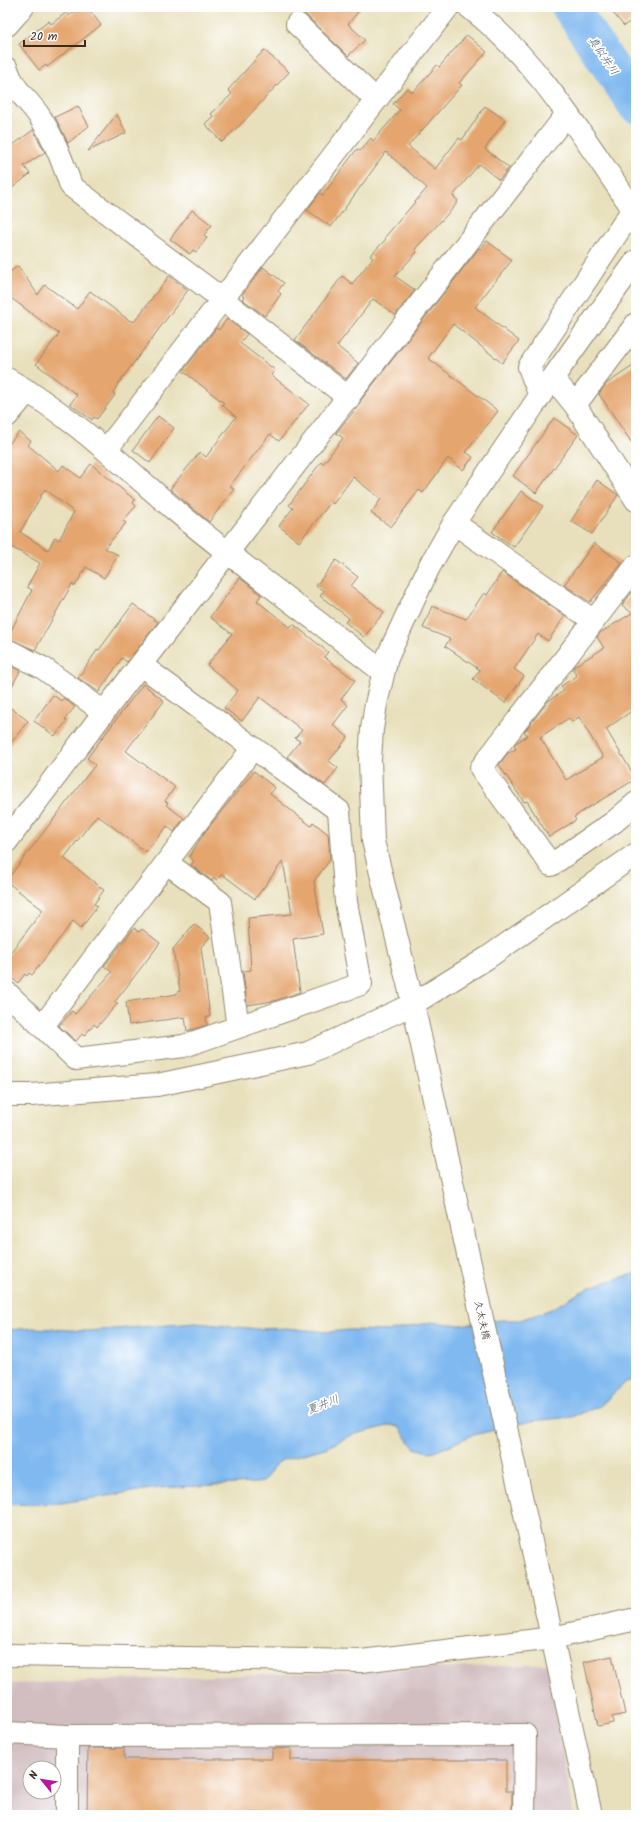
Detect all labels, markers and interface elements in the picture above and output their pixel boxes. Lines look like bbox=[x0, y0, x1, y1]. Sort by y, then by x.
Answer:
scale bar bbox=[24, 22, 85, 48]
text: 20 m bbox=[30, 27, 58, 46]
water label: 真似井川 bbox=[583, 33, 623, 79]
street label: 久太夫橋 bbox=[470, 1299, 494, 1341]
water label: 夏井川 bbox=[304, 1390, 342, 1420]
north arrow bbox=[22, 1760, 62, 1800]
text: N bbox=[25, 1768, 44, 1783]

